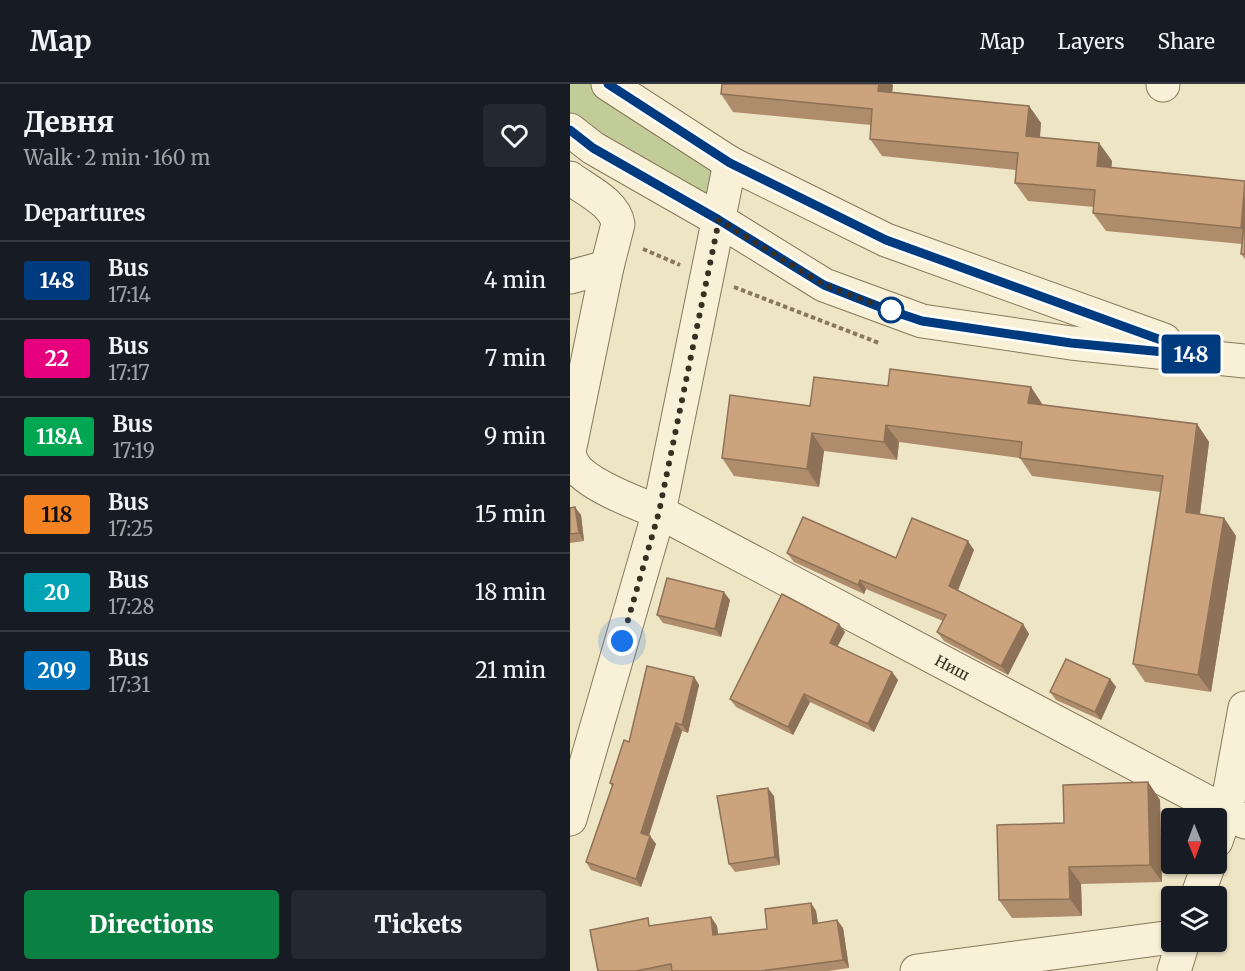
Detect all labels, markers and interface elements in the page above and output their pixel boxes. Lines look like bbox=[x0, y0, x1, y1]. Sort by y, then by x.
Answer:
text: Map bbox=[30, 23, 92, 59]
text: Map bbox=[980, 28, 1025, 55]
text: Layers bbox=[1058, 28, 1125, 55]
text: Share bbox=[1158, 28, 1215, 55]
text: Девня bbox=[24, 104, 114, 140]
button: heart bbox=[483, 104, 546, 167]
text: Walk · 2 min · 160 m bbox=[24, 145, 210, 170]
text: Departures bbox=[24, 199, 146, 227]
text: Bus bbox=[108, 254, 149, 282]
text: 4 min bbox=[484, 266, 546, 294]
text: 148 bbox=[40, 267, 74, 294]
text: 17:14 bbox=[108, 282, 151, 307]
unlabelled marker bbox=[878, 297, 904, 323]
text: Bus bbox=[108, 332, 149, 360]
line badge: 148 bbox=[1156, 334, 1226, 374]
text: 148 bbox=[1174, 341, 1208, 368]
text: 7 min bbox=[485, 344, 546, 372]
text: 22 bbox=[45, 345, 69, 372]
text: 17:17 bbox=[108, 360, 150, 385]
text: Bus bbox=[112, 410, 153, 438]
text: 9 min bbox=[484, 422, 546, 450]
text: 118А bbox=[36, 423, 82, 450]
text: 17:19 bbox=[112, 438, 155, 463]
text: Bus bbox=[108, 488, 149, 516]
text: 15 min bbox=[475, 500, 546, 528]
text: 118 bbox=[41, 501, 73, 528]
text: 17:25 bbox=[108, 516, 154, 541]
text: Bus bbox=[108, 566, 149, 594]
text: 18 min bbox=[475, 578, 546, 606]
text: 20 bbox=[44, 579, 70, 606]
text: 17:28 bbox=[108, 594, 154, 619]
your location bbox=[607, 626, 637, 656]
text: Bus bbox=[108, 644, 149, 672]
street label: Ниш bbox=[932, 650, 973, 684]
text: 21 min bbox=[475, 656, 546, 684]
text: 209 bbox=[38, 657, 76, 684]
text: 17:31 bbox=[108, 672, 150, 697]
north arrow bbox=[1161, 808, 1227, 874]
map controls bbox=[1161, 808, 1227, 952]
button: layers bbox=[1161, 886, 1227, 952]
button: Directions bbox=[24, 890, 279, 959]
button: Tickets bbox=[291, 890, 546, 959]

